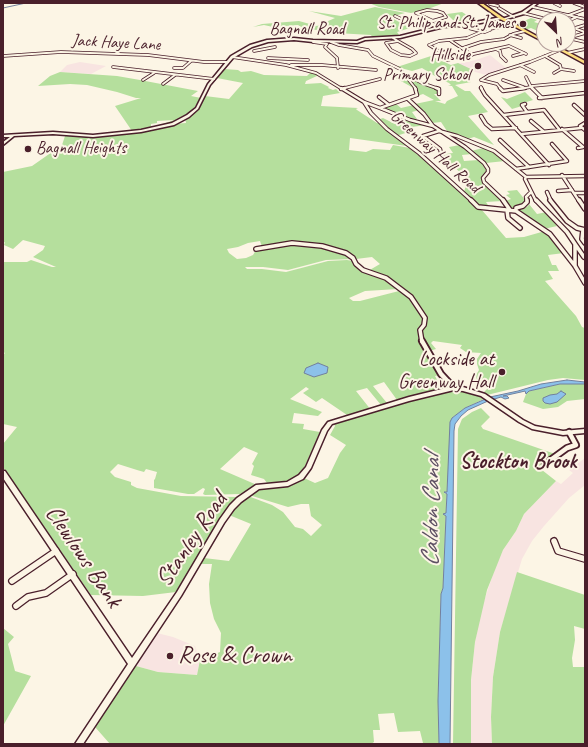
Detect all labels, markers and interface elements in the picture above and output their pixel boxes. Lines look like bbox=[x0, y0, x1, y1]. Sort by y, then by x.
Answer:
north arrow bbox=[536, 12, 576, 52]
place label: St. Philip and St. James bbox=[377, 14, 515, 34]
marker: St. Philip and St. James bbox=[518, 19, 528, 29]
street label: Bagnall Road bbox=[269, 20, 345, 40]
street label: Jack Haye Lane bbox=[71, 30, 161, 56]
text: N bbox=[555, 34, 567, 50]
place label: Hillside Primary School bbox=[383, 46, 470, 86]
marker: Hillside Primary School bbox=[473, 61, 483, 71]
street label: Greenway Hall Road bbox=[386, 106, 484, 198]
place label: Bagnall Heights bbox=[36, 139, 126, 159]
marker: Bagnall Heights bbox=[23, 144, 33, 154]
place label: Lockside at Greenway Hall bbox=[398, 348, 494, 395]
marker: Lockside at Greenway Hall bbox=[497, 367, 507, 377]
district label: Stockton Brook bbox=[460, 449, 576, 475]
water label: Caldon Canal bbox=[416, 455, 448, 567]
street label: Stanley Road bbox=[150, 487, 234, 593]
street label: Clewlows Bank bbox=[38, 500, 128, 614]
place label: Rose & Crown bbox=[178, 642, 292, 670]
marker: Rose & Crown bbox=[165, 651, 175, 661]

